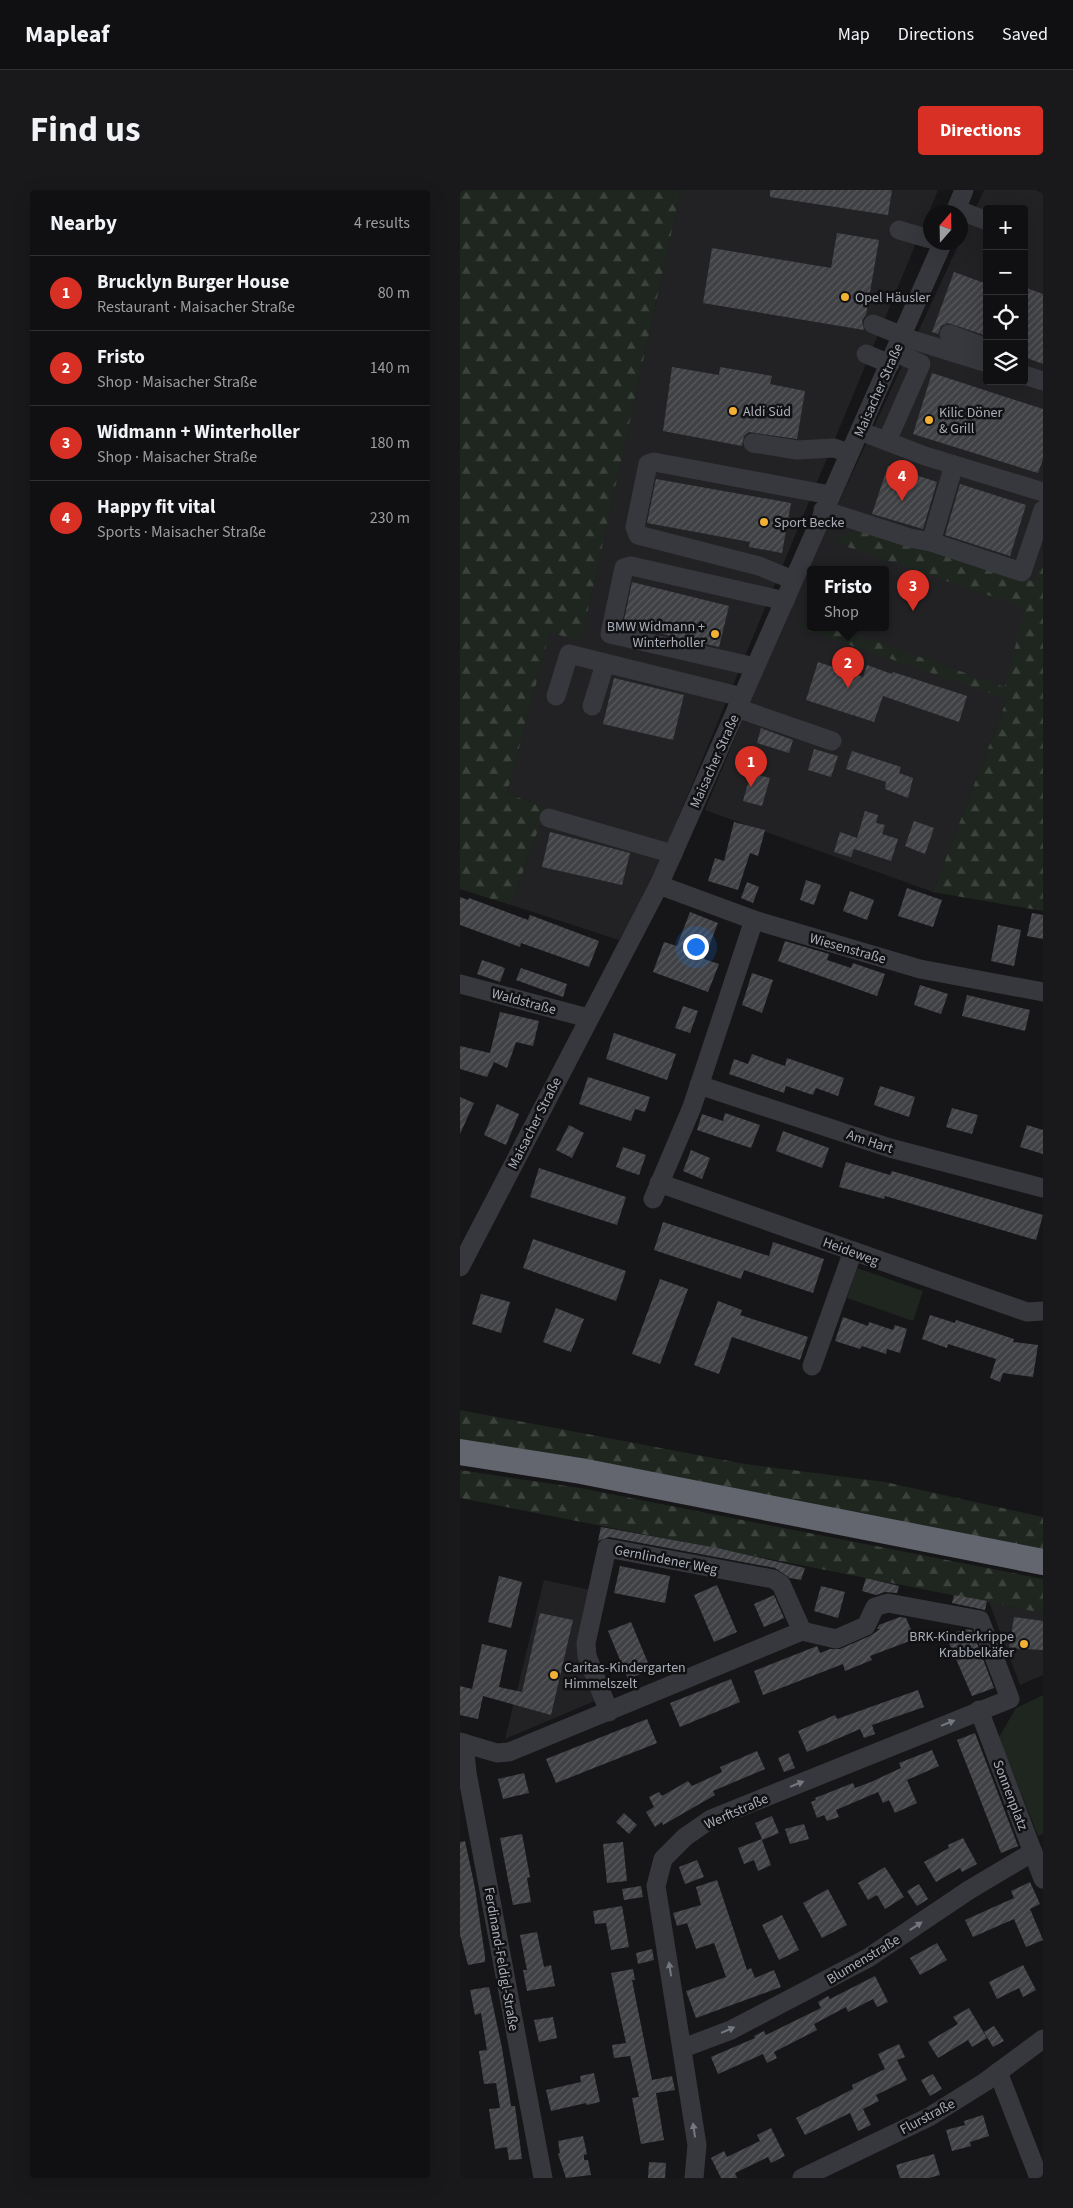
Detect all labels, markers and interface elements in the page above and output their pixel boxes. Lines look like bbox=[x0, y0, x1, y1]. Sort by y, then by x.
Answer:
text: Mapleaf bbox=[25, 17, 110, 52]
text: Map bbox=[838, 22, 870, 47]
text: Directions bbox=[898, 22, 974, 47]
text: Saved bbox=[1002, 22, 1048, 47]
text: Find us bbox=[30, 105, 140, 155]
button: Directions bbox=[918, 106, 1043, 155]
north arrow bbox=[923, 205, 968, 250]
map controls bbox=[983, 205, 1028, 385]
button: + bbox=[983, 205, 1028, 250]
text: Nearby bbox=[50, 208, 117, 238]
text: 4 results bbox=[354, 212, 410, 234]
button: − bbox=[983, 250, 1028, 295]
text: Brucklyn Burger House bbox=[97, 269, 289, 296]
text: 1 bbox=[62, 282, 70, 304]
text: 80 m bbox=[378, 282, 410, 304]
place label: Opel Häusler bbox=[855, 288, 931, 308]
marker: Opel Häusler bbox=[839, 291, 851, 303]
button: locate bbox=[983, 295, 1028, 340]
text: Restaurant · Maisacher Straße bbox=[97, 296, 295, 318]
street label: Maisacher Straße bbox=[849, 340, 909, 440]
button: layers bbox=[983, 340, 1028, 385]
text: Fristo bbox=[97, 344, 145, 371]
text: 2 bbox=[62, 357, 70, 379]
text: 140 m bbox=[370, 357, 410, 379]
text: Shop · Maisacher Straße bbox=[97, 371, 257, 393]
place label: Aldi Süd bbox=[743, 402, 791, 422]
place label: Kilic Döner & Grill bbox=[939, 403, 1003, 439]
marker: Aldi Süd bbox=[727, 405, 739, 417]
marker: Kilic Döner & Grill bbox=[923, 414, 935, 426]
text: Widmann + Winterholler bbox=[97, 419, 300, 446]
text: 3 bbox=[62, 432, 70, 454]
text: 180 m bbox=[370, 432, 410, 454]
text: Shop · Maisacher Straße bbox=[97, 446, 257, 468]
pin: 4 bbox=[886, 460, 918, 501]
text: Happy fit vital bbox=[97, 494, 215, 521]
text: 4 bbox=[62, 507, 70, 529]
text: 230 m bbox=[370, 507, 410, 529]
place label: Sport Becke bbox=[774, 513, 844, 533]
marker: Sport Becke bbox=[758, 516, 770, 528]
text: Sports · Maisacher Straße bbox=[97, 521, 266, 543]
popup bbox=[807, 566, 889, 631]
pin: 3 bbox=[897, 570, 929, 611]
text: Fristo bbox=[824, 574, 872, 601]
text: Shop bbox=[824, 601, 859, 623]
place label: BMW Widmann + Winterholler bbox=[607, 617, 705, 653]
marker: BMW Widmann + Winterholler bbox=[709, 628, 721, 640]
pin: 2 bbox=[832, 647, 864, 688]
street label: Maisacher Straße bbox=[685, 711, 745, 811]
pin: 1 bbox=[735, 746, 767, 787]
street label: Wiesenstraße bbox=[807, 928, 888, 969]
your location bbox=[683, 934, 709, 960]
street label: Waldstraße bbox=[489, 984, 558, 1020]
street label: Maisacher Straße bbox=[503, 1074, 567, 1173]
street label: Am Hart bbox=[844, 1125, 896, 1159]
street label: Heideweg bbox=[820, 1233, 881, 1271]
street label: Gernlindener Weg bbox=[613, 1540, 719, 1580]
place label: BRK-Kinderkrippe Krabbelkäfer bbox=[909, 1627, 1014, 1663]
marker: BRK-Kinderkrippe Krabbelkäfer bbox=[1018, 1638, 1030, 1650]
place label: Caritas-Kindergarten Himmelszelt bbox=[564, 1658, 686, 1694]
marker: Caritas-Kindergarten Himmelszelt bbox=[548, 1669, 560, 1681]
one-way arrow bbox=[940, 1719, 955, 1726]
street label: Sonnenplatz bbox=[987, 1757, 1033, 1833]
one-way arrow bbox=[790, 1780, 804, 1788]
street label: Werftstraße bbox=[701, 1789, 772, 1835]
street label: Ferdinand-Feldigl-Straße bbox=[479, 1886, 524, 2033]
one-way arrow bbox=[909, 1921, 923, 1931]
street label: Blumenstraße bbox=[823, 1930, 904, 1990]
one-way arrow bbox=[665, 1961, 673, 1977]
one-way arrow bbox=[721, 2026, 735, 2034]
street label: Flurstraße bbox=[896, 2094, 959, 2140]
one-way arrow bbox=[690, 2121, 698, 2137]

